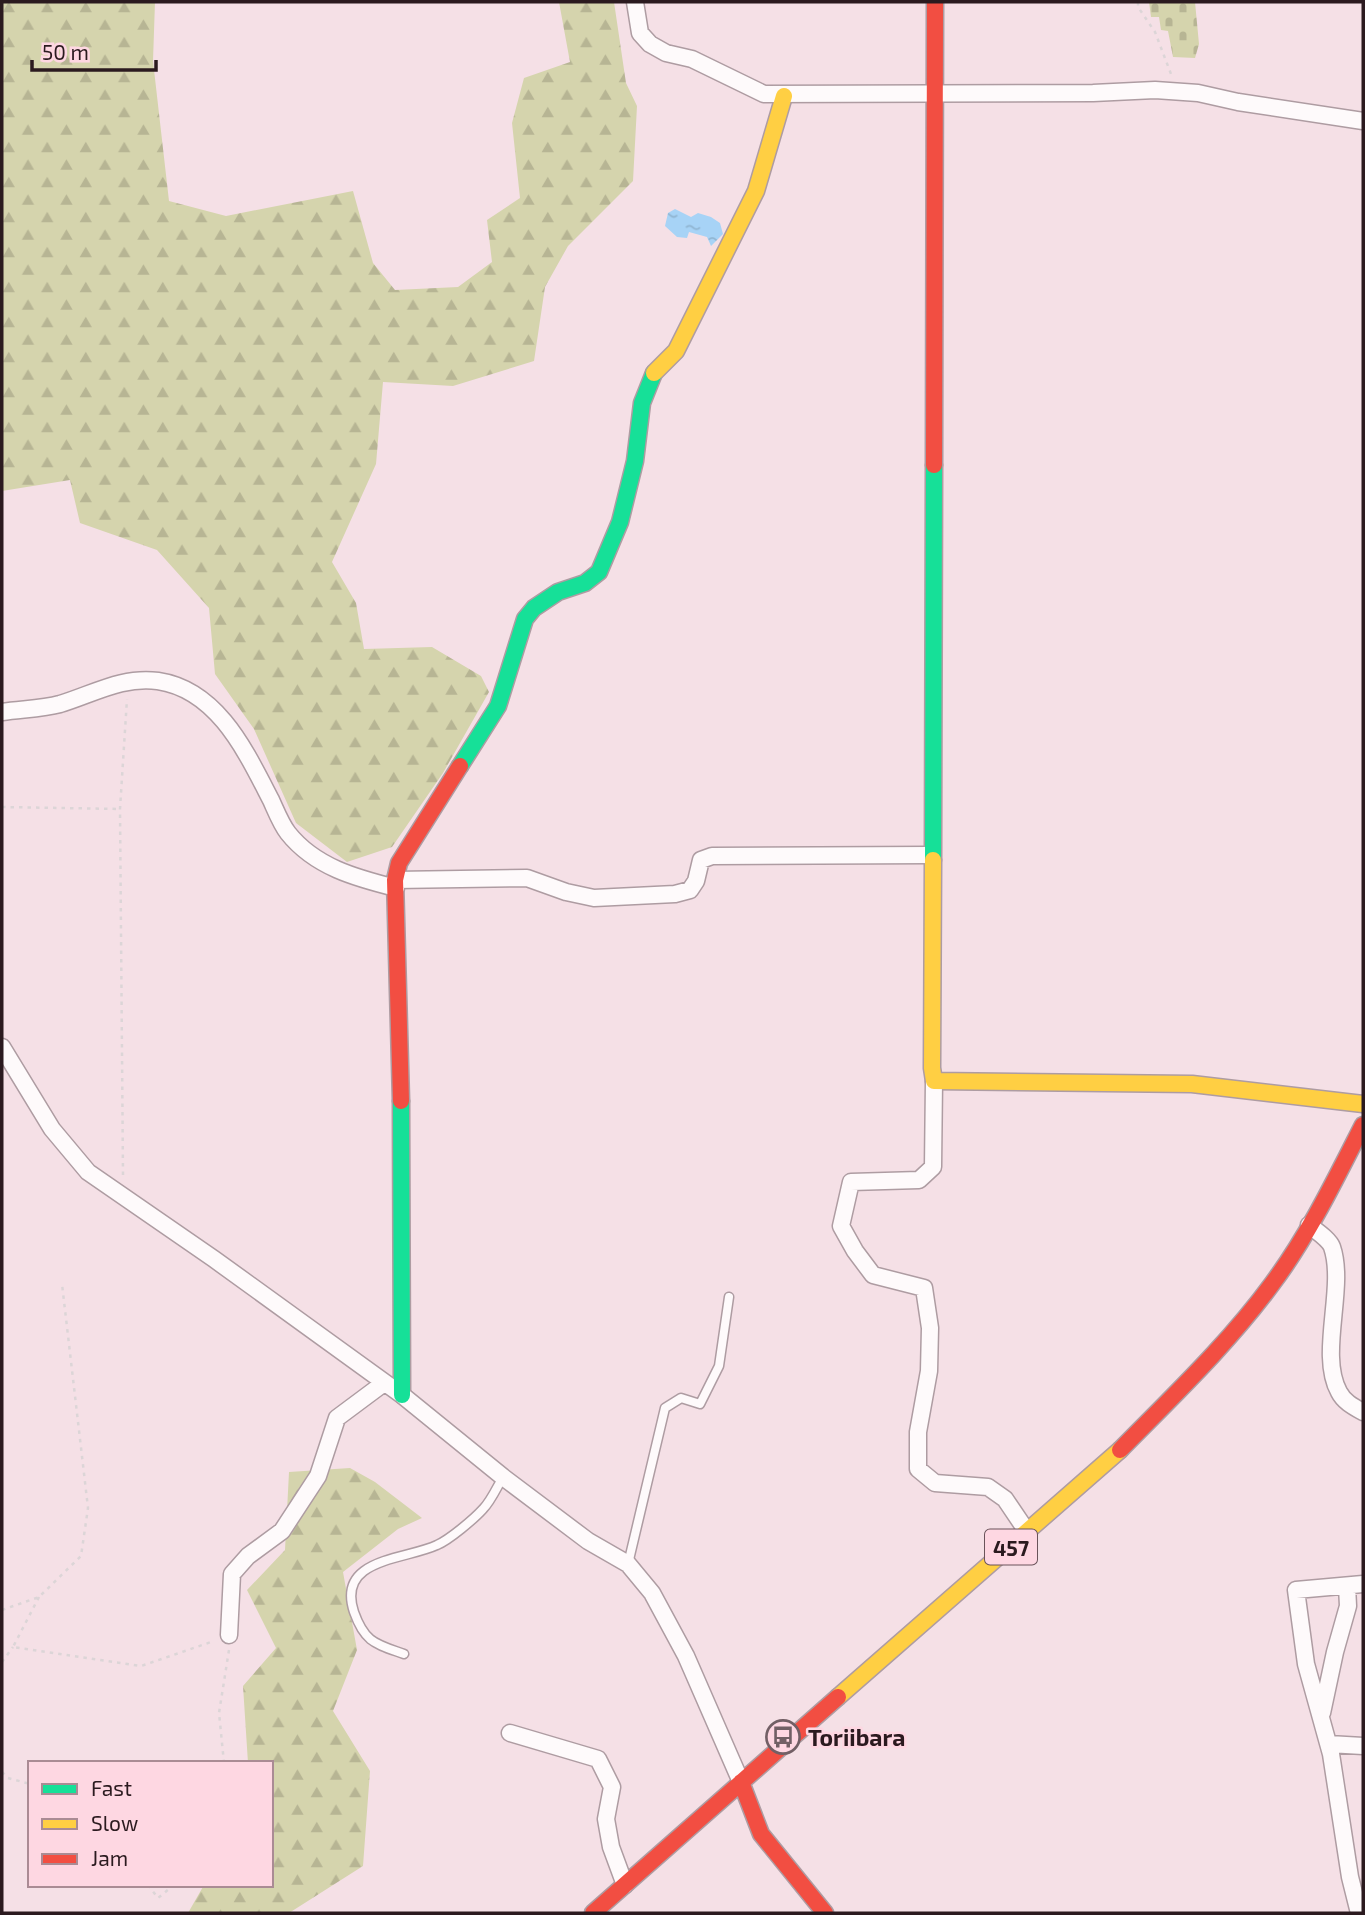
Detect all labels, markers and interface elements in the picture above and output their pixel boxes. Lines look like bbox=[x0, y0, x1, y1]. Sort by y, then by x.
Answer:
scale bar bbox=[32, 28, 156, 72]
text: 50 m bbox=[42, 39, 89, 64]
road number: 457 bbox=[985, 1530, 1037, 1564]
bus stop icon: Toriibara bbox=[764, 1718, 802, 1756]
place label: Toriibara bbox=[808, 1723, 905, 1751]
legend bbox=[28, 1761, 273, 1887]
text: Fast bbox=[91, 1775, 132, 1800]
text: Slow bbox=[91, 1810, 138, 1835]
text: Jam bbox=[91, 1845, 128, 1870]

